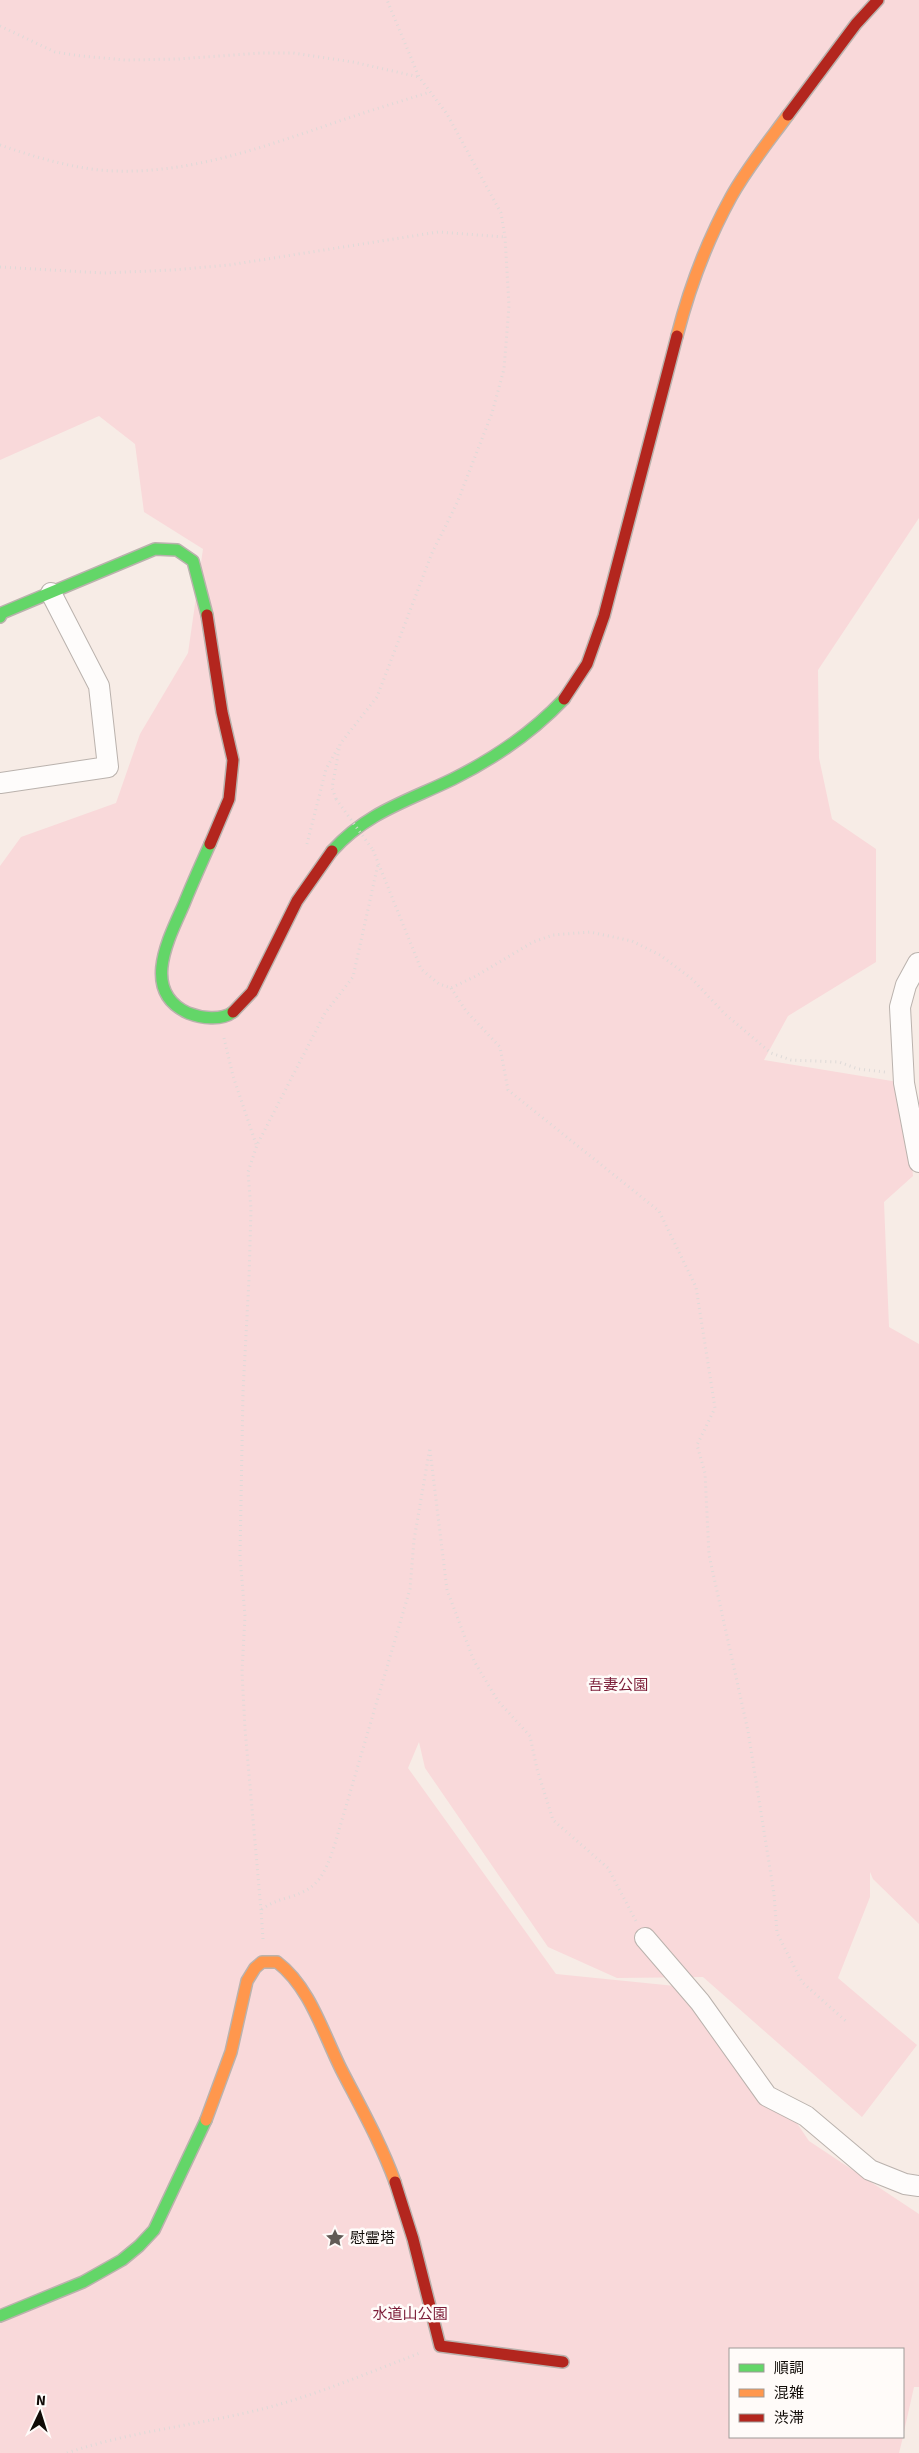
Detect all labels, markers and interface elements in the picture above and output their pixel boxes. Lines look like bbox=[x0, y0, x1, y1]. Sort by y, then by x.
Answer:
park label: 吾妻公園 bbox=[588, 1676, 648, 1694]
place icon: 慰霊塔 bbox=[324, 2227, 346, 2249]
place label: 慰霊塔 bbox=[350, 2229, 395, 2247]
park label: 水道山公園 bbox=[372, 2305, 448, 2323]
legend bbox=[729, 2348, 904, 2438]
text: 順調 bbox=[774, 2359, 804, 2377]
text: 混雑 bbox=[774, 2384, 804, 2402]
north arrow bbox=[15, 2388, 65, 2438]
text: N bbox=[35, 2392, 46, 2409]
text: 渋滞 bbox=[774, 2409, 804, 2427]

